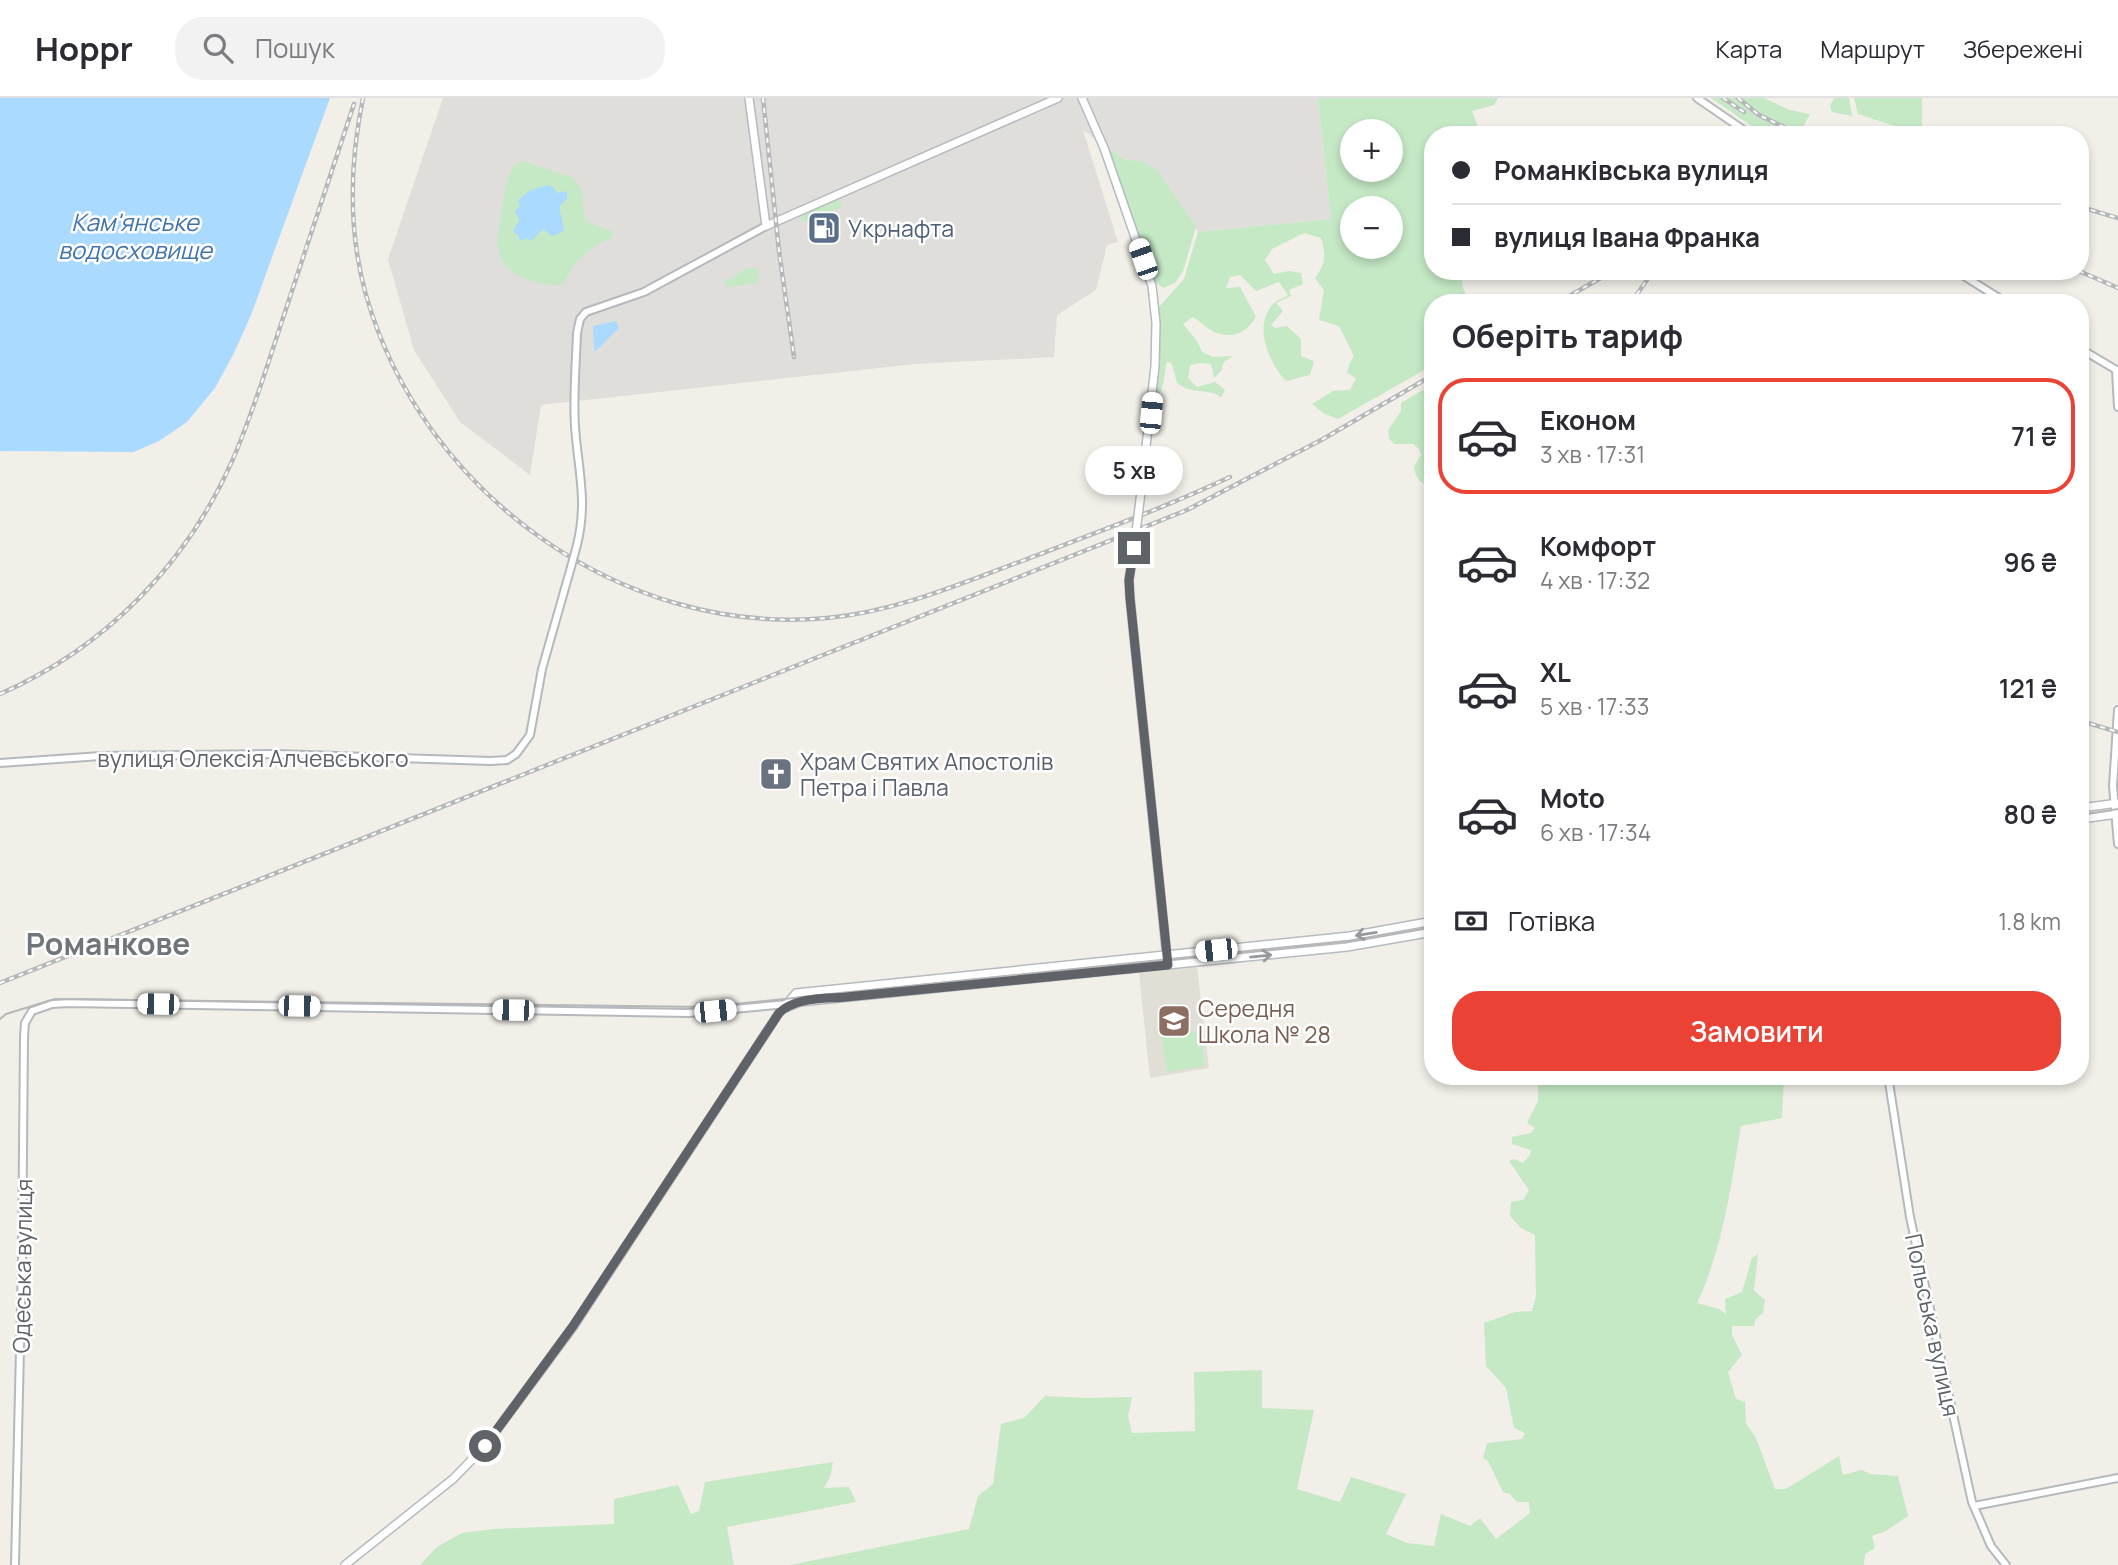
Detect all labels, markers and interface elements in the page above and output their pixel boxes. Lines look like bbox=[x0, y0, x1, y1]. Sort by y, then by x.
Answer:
search box bbox=[175, 17, 665, 80]
text: Hoppr bbox=[35, 26, 133, 71]
icon: search bbox=[199, 29, 237, 67]
text: Пошук bbox=[255, 30, 335, 66]
text: Карта bbox=[1716, 32, 1782, 65]
text: Маршрут bbox=[1820, 32, 1925, 65]
text: Збережені bbox=[1963, 32, 2083, 65]
map controls bbox=[1340, 119, 1403, 259]
button: + bbox=[1340, 119, 1403, 182]
text: Романківська вулиця bbox=[1494, 152, 1769, 188]
button: − bbox=[1340, 196, 1403, 259]
water label: Кам'янське водосховище bbox=[58, 205, 214, 266]
fuel station icon: Укрнафта bbox=[805, 209, 843, 247]
place label: Укрнафта bbox=[848, 212, 954, 244]
text: вулиця Івана Франка bbox=[1494, 219, 1760, 255]
car bbox=[1127, 236, 1160, 282]
text: Оберіть тариф bbox=[1452, 314, 1683, 358]
car bbox=[1139, 391, 1164, 435]
text: Економ bbox=[1540, 402, 1636, 438]
icon: car bbox=[1456, 405, 1519, 468]
text: 71 ₴ bbox=[2011, 418, 2057, 454]
text: 3 хв · 17:31 bbox=[1540, 438, 1645, 470]
callout: 5 хв bbox=[1085, 447, 1183, 496]
text: 5 хв bbox=[1112, 454, 1156, 486]
text: Комфорт bbox=[1540, 528, 1656, 564]
icon: car bbox=[1456, 531, 1519, 594]
route end bbox=[1118, 532, 1150, 564]
text: 96 ₴ bbox=[2004, 544, 2057, 580]
text: 4 хв · 17:32 bbox=[1540, 564, 1650, 596]
text: XL bbox=[1540, 654, 1571, 690]
icon: car bbox=[1456, 657, 1519, 720]
text: 121 ₴ bbox=[1999, 670, 2057, 706]
text: 5 хв · 17:33 bbox=[1540, 690, 1650, 722]
street label: вулиця Олексія Алчевського bbox=[97, 742, 409, 774]
place label: Храм Святих Апостолів Петра і Павла bbox=[800, 745, 1053, 803]
church icon: Храм Святих Апостолів Петра і Павла bbox=[757, 755, 795, 793]
text: Moto bbox=[1540, 780, 1605, 816]
icon: car bbox=[1456, 783, 1519, 846]
text: 80 ₴ bbox=[2004, 796, 2057, 832]
text: 6 хв · 17:34 bbox=[1540, 816, 1651, 848]
icon: cash bbox=[1452, 902, 1490, 940]
text: Готівка bbox=[1508, 903, 1595, 939]
text: 1.8 km bbox=[1998, 905, 2061, 937]
district label: Романкове bbox=[26, 923, 190, 964]
one-way arrow bbox=[1355, 928, 1378, 941]
car bbox=[1195, 937, 1238, 963]
one-way arrow bbox=[1249, 949, 1271, 962]
button: Замовити bbox=[1452, 991, 2061, 1071]
place label: Середня Школа № 28 bbox=[1198, 992, 1331, 1050]
car bbox=[137, 993, 180, 1015]
car bbox=[278, 995, 321, 1017]
car bbox=[694, 998, 737, 1024]
car bbox=[492, 999, 535, 1021]
school or university icon: Середня Школа № 28 bbox=[1155, 1002, 1193, 1040]
street label: Одеська вулиця bbox=[4, 1178, 40, 1354]
street label: Польська вулиця bbox=[1898, 1231, 1968, 1419]
route start bbox=[469, 1430, 501, 1462]

